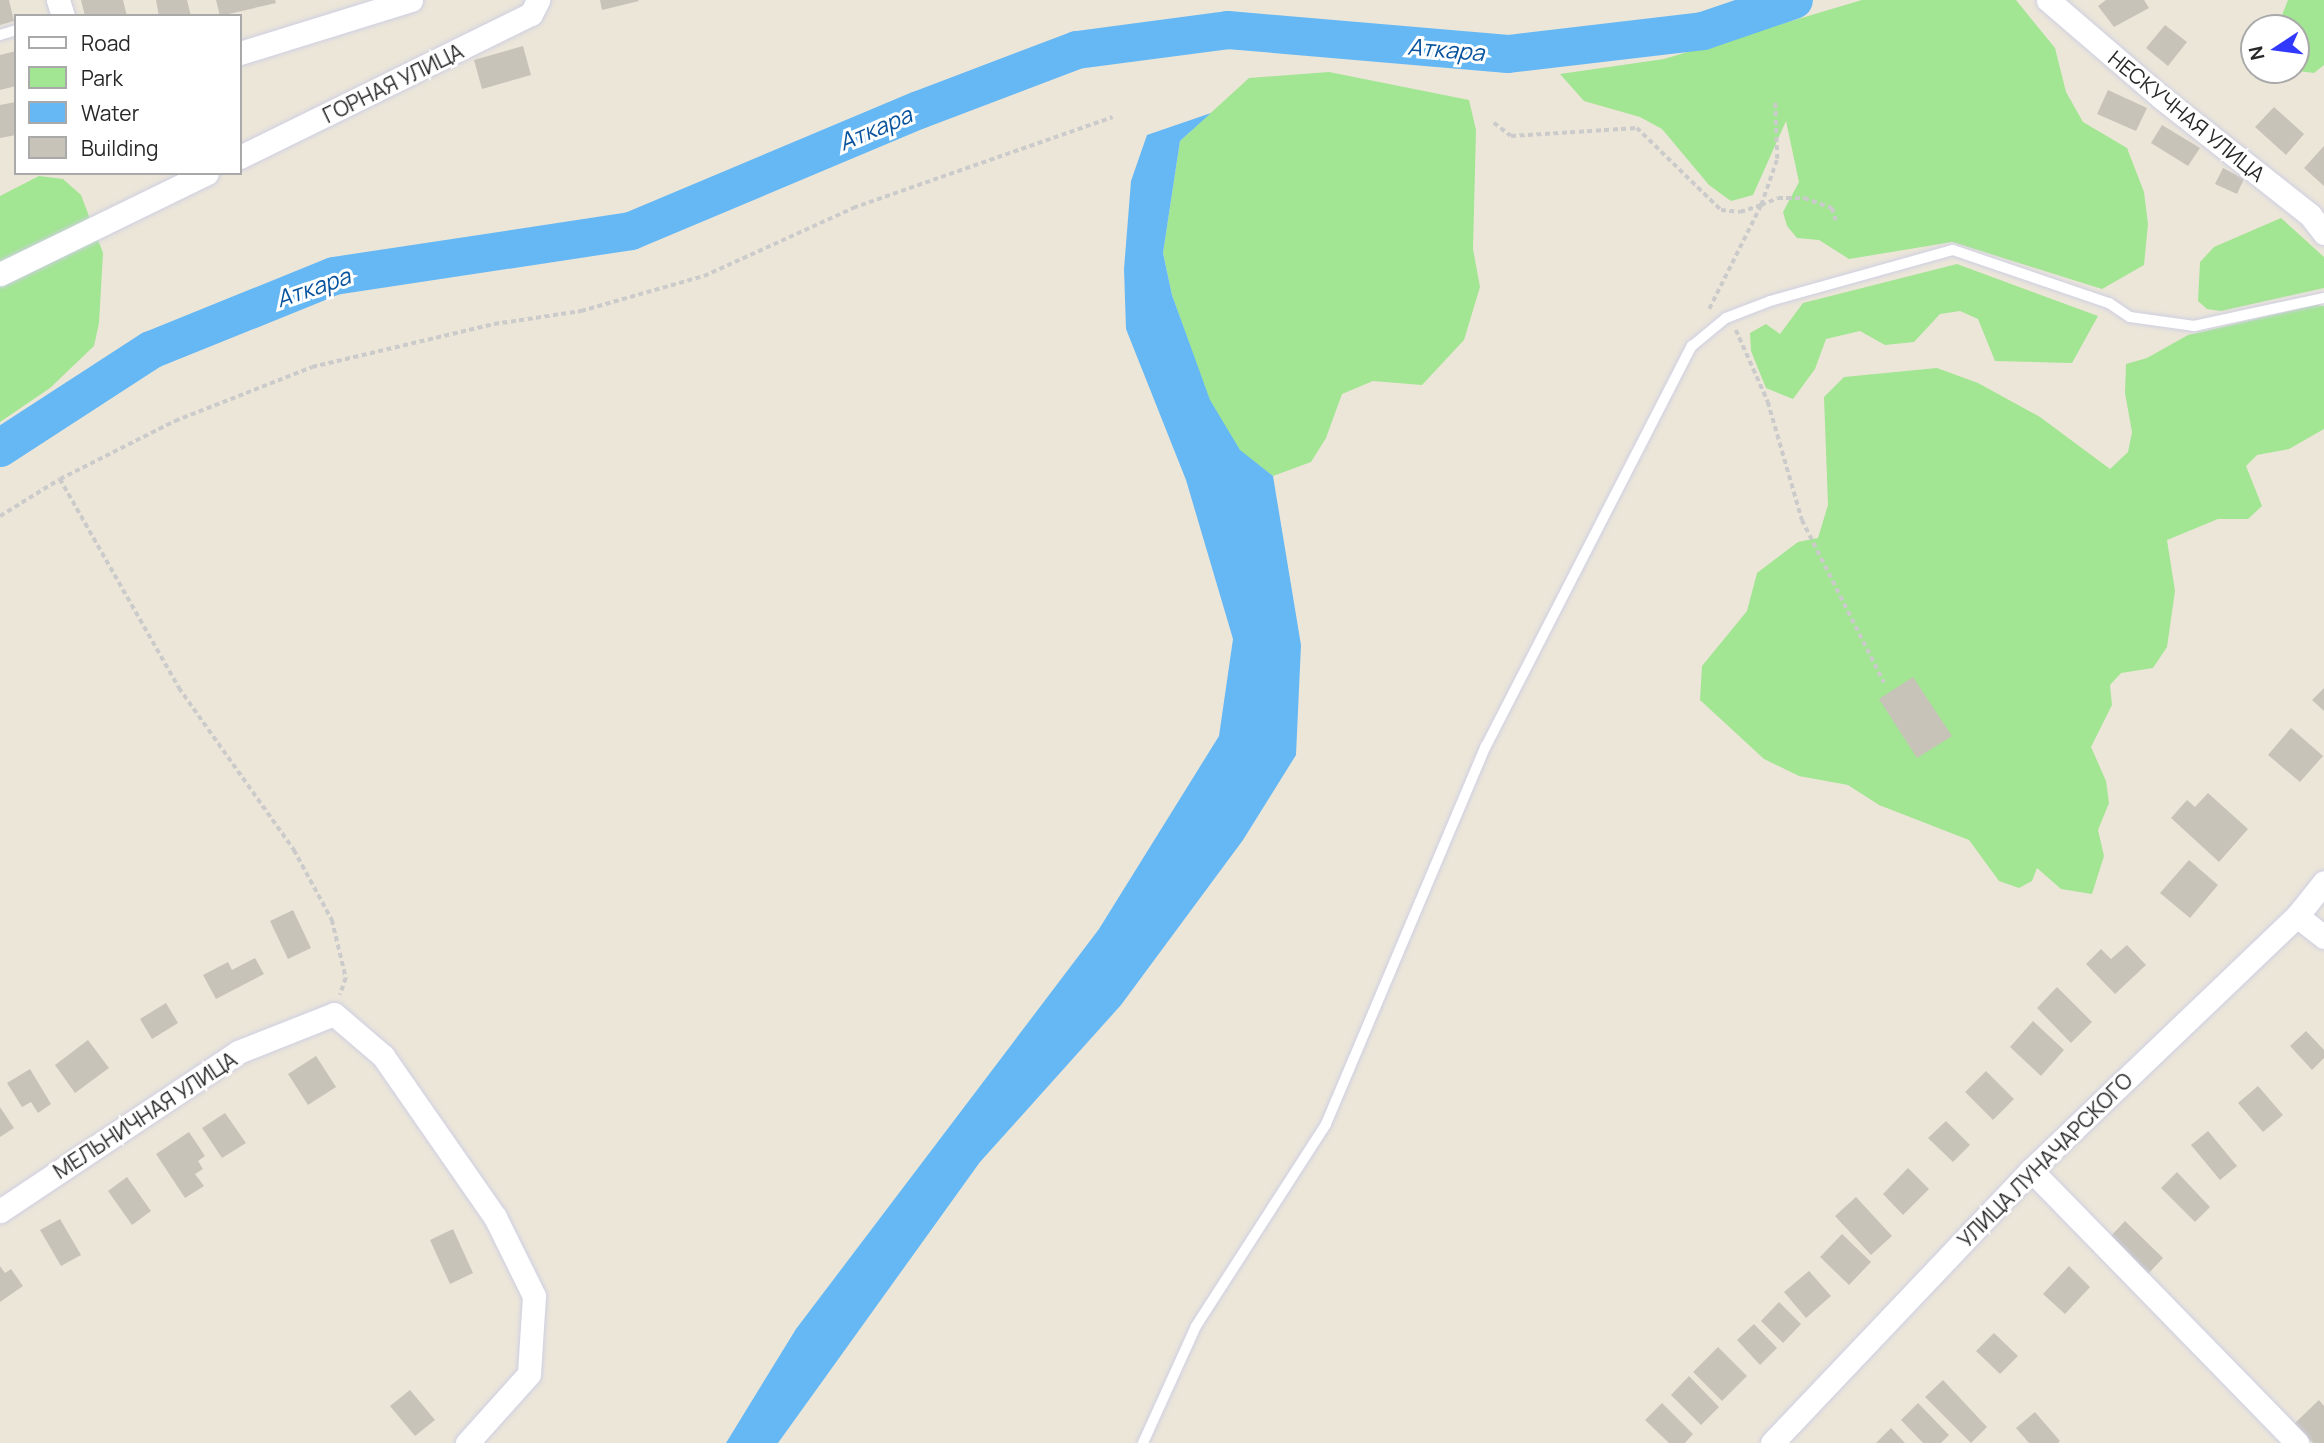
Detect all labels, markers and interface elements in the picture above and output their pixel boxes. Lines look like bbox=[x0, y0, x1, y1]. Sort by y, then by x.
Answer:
legend bbox=[14, 14, 242, 175]
north arrow bbox=[2240, 14, 2310, 84]
text: Road bbox=[81, 29, 131, 57]
water label: Аткара bbox=[1407, 32, 1485, 66]
street label: ГОРНАЯ УЛИЦА bbox=[319, 38, 467, 128]
text: N bbox=[2242, 44, 2271, 63]
street label: НЕСКУЧНАЯ УЛИЦА bbox=[2104, 45, 2270, 187]
text: Park bbox=[81, 64, 123, 92]
text: Water bbox=[81, 99, 139, 127]
water label: Аткара bbox=[834, 100, 916, 156]
text: Building bbox=[81, 134, 158, 162]
water label: Аткара bbox=[272, 261, 354, 313]
street label: МЕЛЬНИЧНАЯ УЛИЦА bbox=[49, 1046, 241, 1184]
street label: УЛИЦА ЛУНАЧАРСКОГО bbox=[1952, 1067, 2138, 1253]

